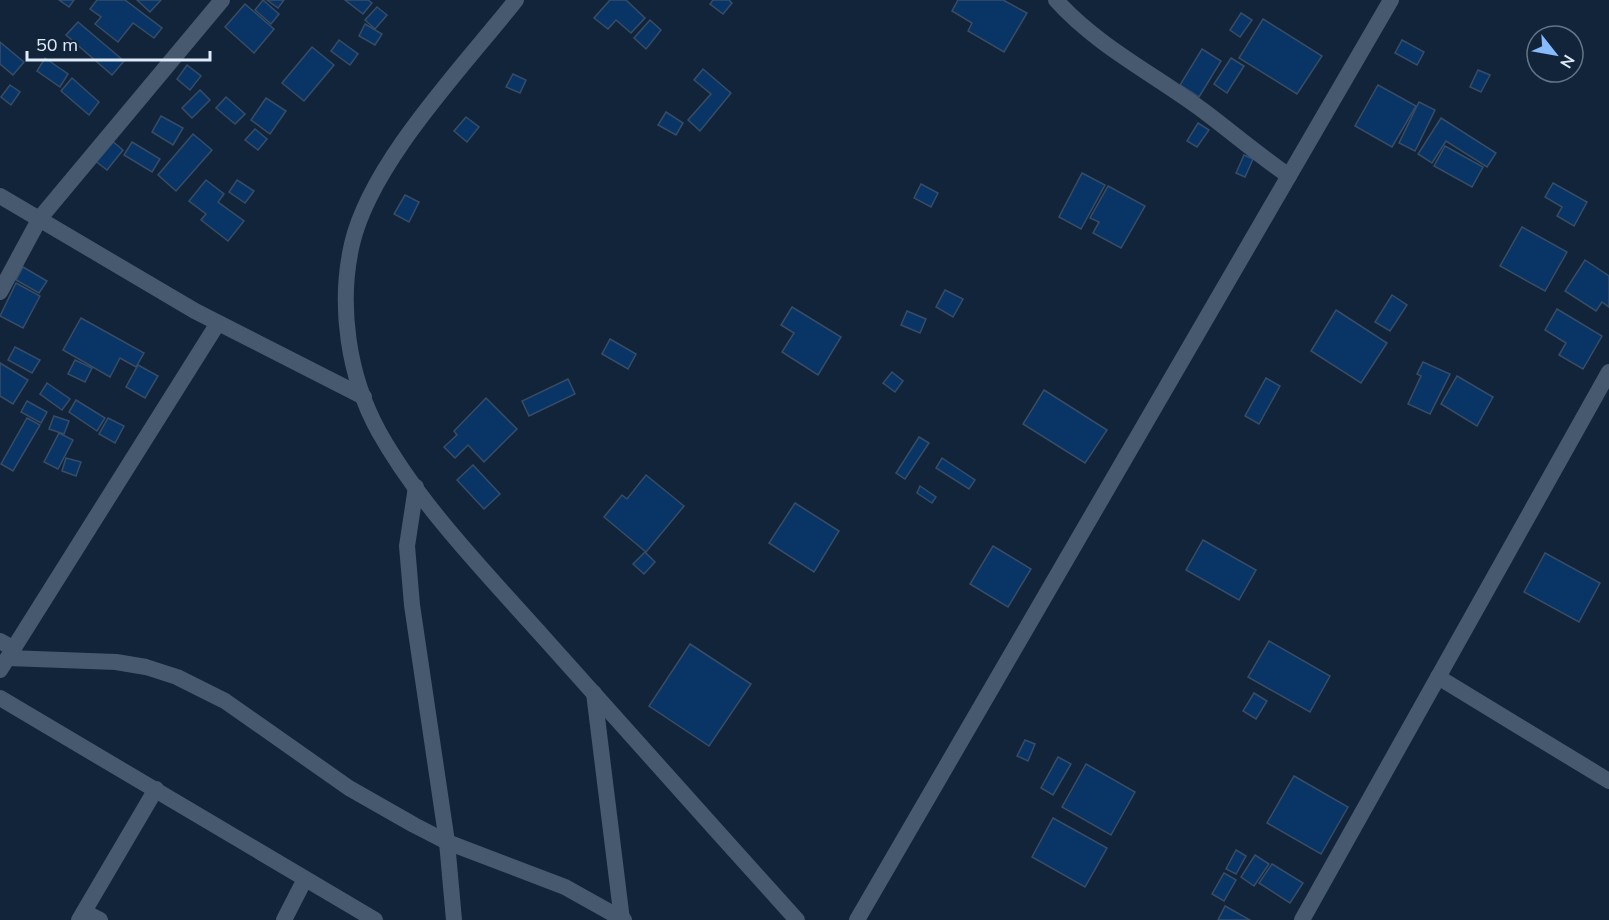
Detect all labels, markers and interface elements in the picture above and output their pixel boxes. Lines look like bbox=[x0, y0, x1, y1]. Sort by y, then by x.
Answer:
scale bar bbox=[27, 24, 210, 62]
north arrow bbox=[1525, 24, 1585, 84]
text: 50 m bbox=[36, 33, 78, 56]
text: N bbox=[1556, 51, 1580, 72]

